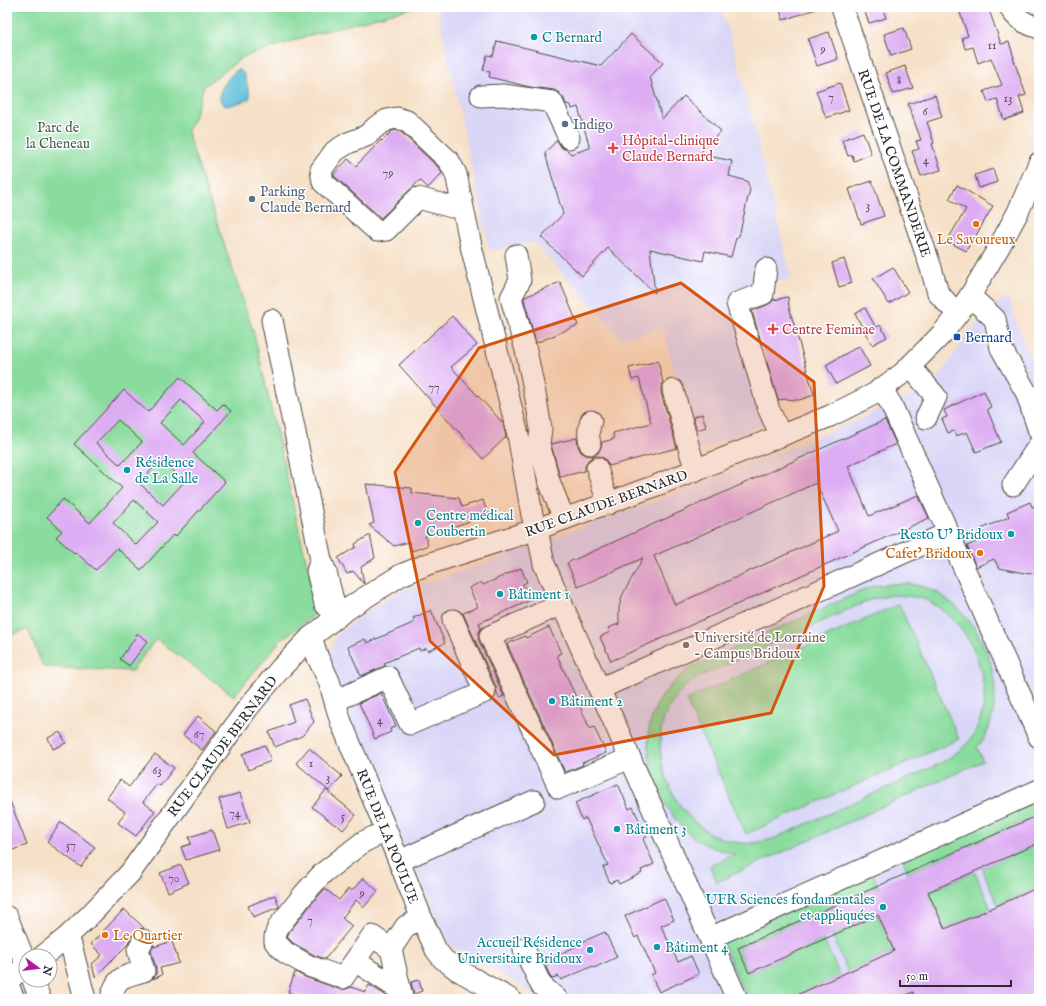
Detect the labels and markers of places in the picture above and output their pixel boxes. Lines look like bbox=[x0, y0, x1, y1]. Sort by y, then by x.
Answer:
place label: C Bernard bbox=[542, 29, 603, 47]
marker: C Bernard bbox=[529, 32, 539, 42]
place label: Indigo bbox=[573, 116, 613, 134]
marker: Indigo bbox=[560, 119, 570, 129]
place label: Hôpital-clinique Claude Bernard bbox=[622, 132, 720, 166]
marker: Hôpital-clinique Claude Bernard bbox=[607, 142, 619, 154]
place label: Parking Claude Bernard bbox=[260, 183, 352, 217]
marker: Parking Claude Bernard bbox=[247, 194, 257, 204]
marker: Le Savoureux bbox=[971, 219, 981, 229]
place label: Le Savoureux bbox=[936, 231, 1016, 249]
place label: Centre Feminae bbox=[782, 321, 876, 339]
marker: Centre Feminae bbox=[767, 323, 779, 335]
place label: Bernard bbox=[965, 329, 1012, 347]
marker: Bernard bbox=[952, 332, 962, 342]
place label: Résidence de La Salle bbox=[135, 454, 199, 488]
marker: Résidence de La Salle bbox=[122, 465, 132, 475]
place label: Centre médical Coubertin bbox=[426, 507, 514, 541]
marker: Centre médical Coubertin bbox=[413, 518, 423, 528]
place label: Resto U’ Bridoux bbox=[900, 526, 1003, 544]
marker: Resto U’ Bridoux bbox=[1006, 529, 1016, 539]
place label: Cafet’ Bridoux bbox=[886, 545, 972, 563]
marker: Cafet’ Bridoux bbox=[975, 548, 985, 558]
place label: Bâtiment 1 bbox=[508, 586, 570, 604]
marker: Bâtiment 1 bbox=[495, 589, 505, 599]
place label: Université de Lorraine - Campus Bridoux bbox=[694, 629, 826, 663]
marker: Université de Lorraine - Campus Bridoux bbox=[681, 640, 691, 650]
place label: Bâtiment 2 bbox=[560, 693, 623, 711]
marker: Bâtiment 2 bbox=[547, 696, 557, 706]
place label: Bâtiment 3 bbox=[625, 821, 687, 839]
marker: Bâtiment 3 bbox=[612, 824, 622, 834]
place label: UFR Sciences fondamentales et appliquées bbox=[705, 891, 875, 925]
marker: UFR Sciences fondamentales et appliquées bbox=[878, 902, 888, 912]
place label: Le Quartier bbox=[113, 927, 183, 945]
marker: Le Quartier bbox=[100, 930, 110, 940]
place label: Accueil Résidence Universitaire Bridoux bbox=[457, 934, 583, 968]
place label: Bâtiment 4 bbox=[665, 939, 728, 957]
marker: Bâtiment 4 bbox=[652, 942, 662, 952]
marker: Accueil Résidence Universitaire Bridoux bbox=[585, 945, 595, 955]

